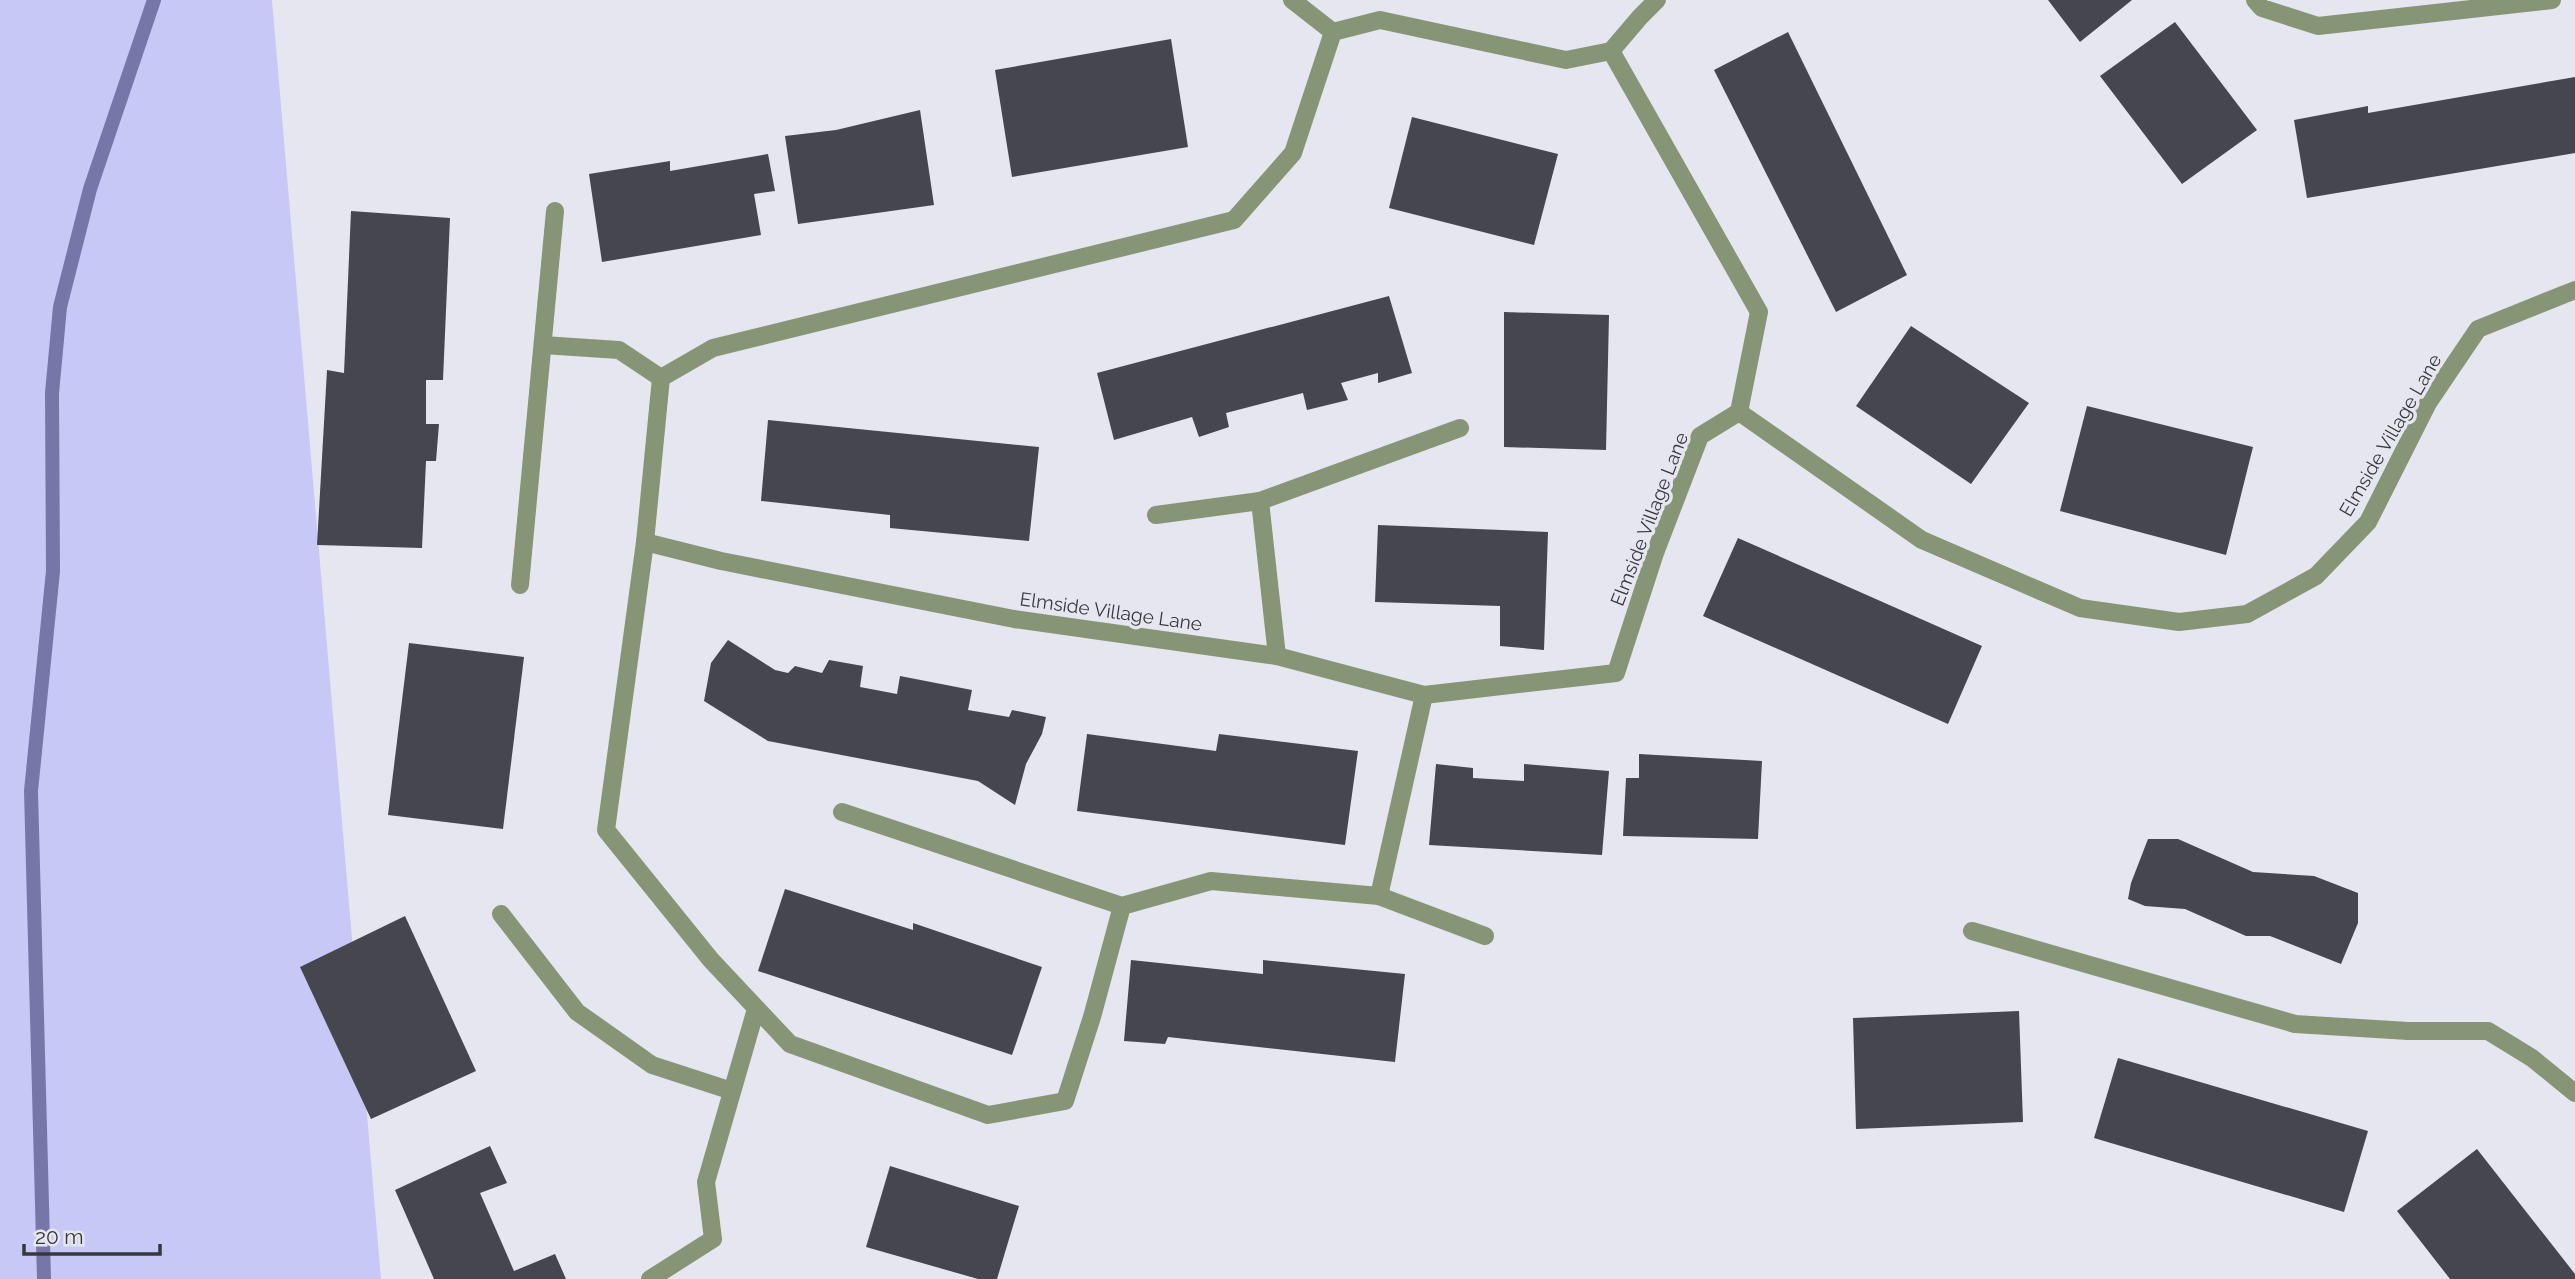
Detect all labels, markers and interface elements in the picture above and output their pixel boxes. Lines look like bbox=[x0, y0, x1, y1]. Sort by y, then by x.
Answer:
street label: Elmside Village Lane bbox=[2335, 350, 2445, 520]
street label: Elmside Village Lane bbox=[1606, 429, 1692, 609]
street label: Elmside Village Lane bbox=[1018, 587, 1204, 635]
scale bar bbox=[24, 1212, 161, 1256]
text: 20 m bbox=[35, 1224, 83, 1249]

